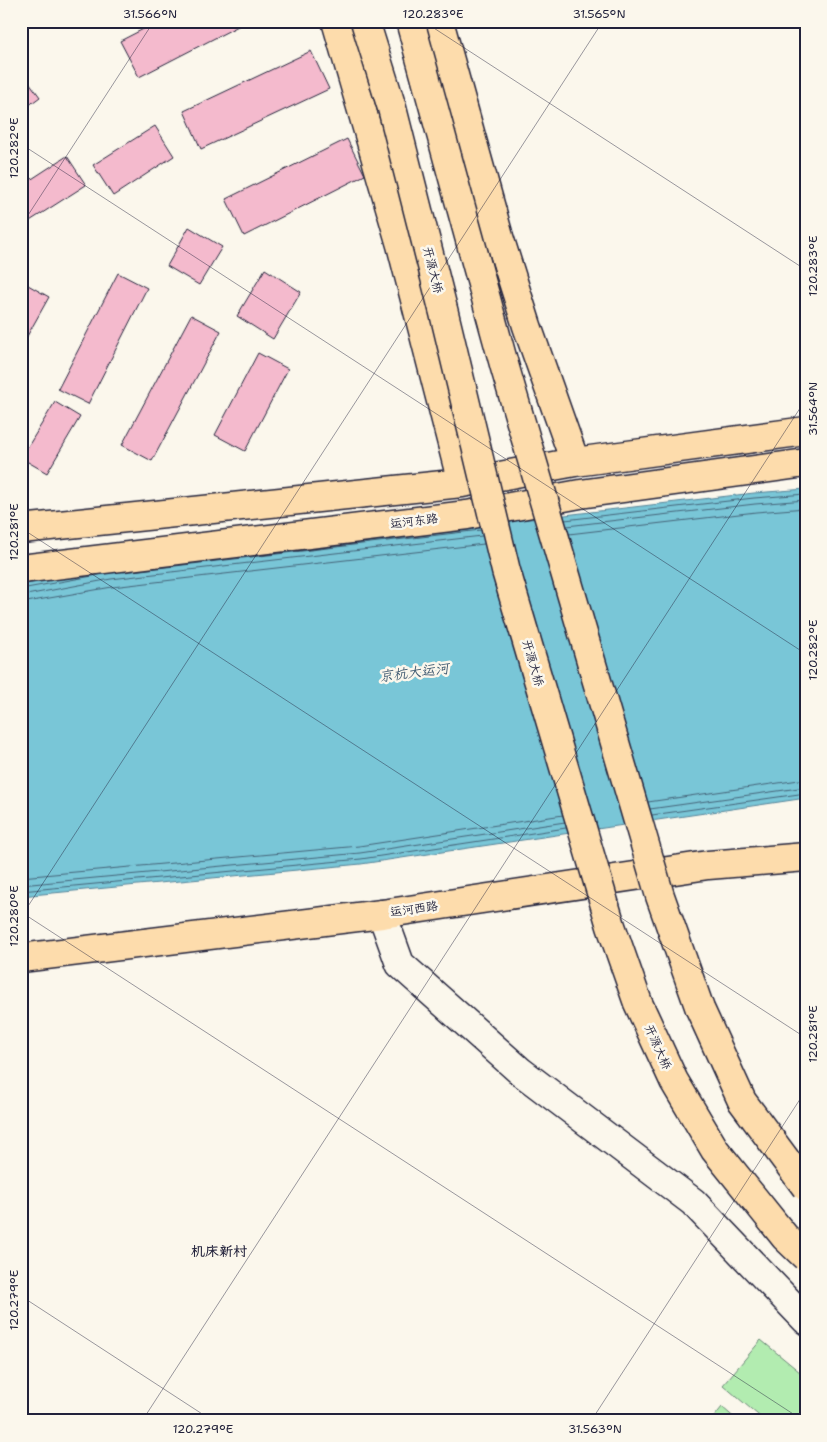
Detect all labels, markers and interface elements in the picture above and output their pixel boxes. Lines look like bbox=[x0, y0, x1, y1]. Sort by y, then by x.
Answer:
text: 31.566°N bbox=[123, 6, 177, 22]
text: 120.283°E bbox=[403, 6, 463, 22]
text: 31.565°N bbox=[572, 6, 626, 22]
text: 120.282°E bbox=[6, 118, 22, 178]
text: 120.283°E bbox=[805, 236, 821, 296]
street label: 开源大桥 bbox=[419, 245, 447, 296]
text: 31.564°N bbox=[805, 382, 821, 436]
text: 120.281°E bbox=[6, 503, 22, 561]
street label: 运河东路 bbox=[389, 510, 439, 532]
text: 120.282°E bbox=[805, 620, 821, 680]
street label: 开源大桥 bbox=[519, 638, 548, 689]
water label: 京杭大运河 bbox=[378, 659, 452, 685]
text: 120.280°E bbox=[6, 885, 22, 947]
street label: 运河西路 bbox=[389, 898, 439, 920]
text: 120.281°E bbox=[805, 1005, 821, 1063]
street label: 开源大桥 bbox=[641, 1022, 675, 1073]
district label: 机床新村 bbox=[191, 1242, 247, 1260]
text: 120.279°E bbox=[6, 1270, 22, 1330]
text: 120.279°E bbox=[173, 1421, 233, 1437]
text: 31.563°N bbox=[568, 1421, 622, 1437]

